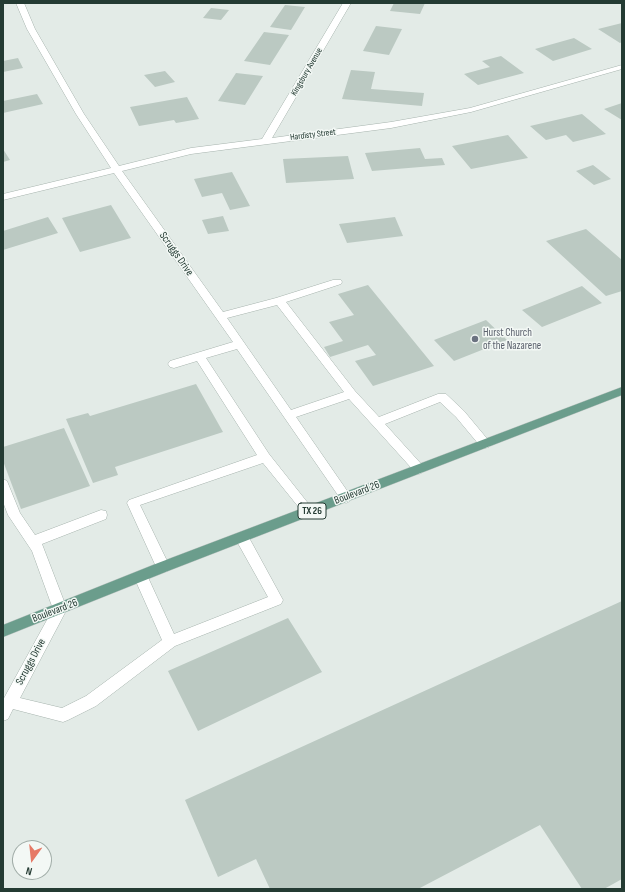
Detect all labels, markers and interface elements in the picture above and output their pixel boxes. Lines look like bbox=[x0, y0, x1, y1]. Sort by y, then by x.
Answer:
street label: Kingsbury Avenue bbox=[289, 46, 325, 98]
street label: Hardisty Street bbox=[290, 127, 336, 143]
street label: Scruggs Drive bbox=[156, 230, 196, 278]
place label: Hurst Church of the Nazarene bbox=[483, 326, 541, 352]
marker: Hurst Church of the Nazarene bbox=[470, 334, 480, 344]
street label: Boulevard 26 bbox=[332, 478, 382, 508]
road number: TX 26 bbox=[298, 503, 326, 519]
street label: Boulevard 26 bbox=[30, 596, 80, 626]
street label: Scruggs Drive bbox=[13, 637, 49, 687]
north arrow bbox=[12, 840, 52, 880]
text: N bbox=[25, 864, 34, 878]

